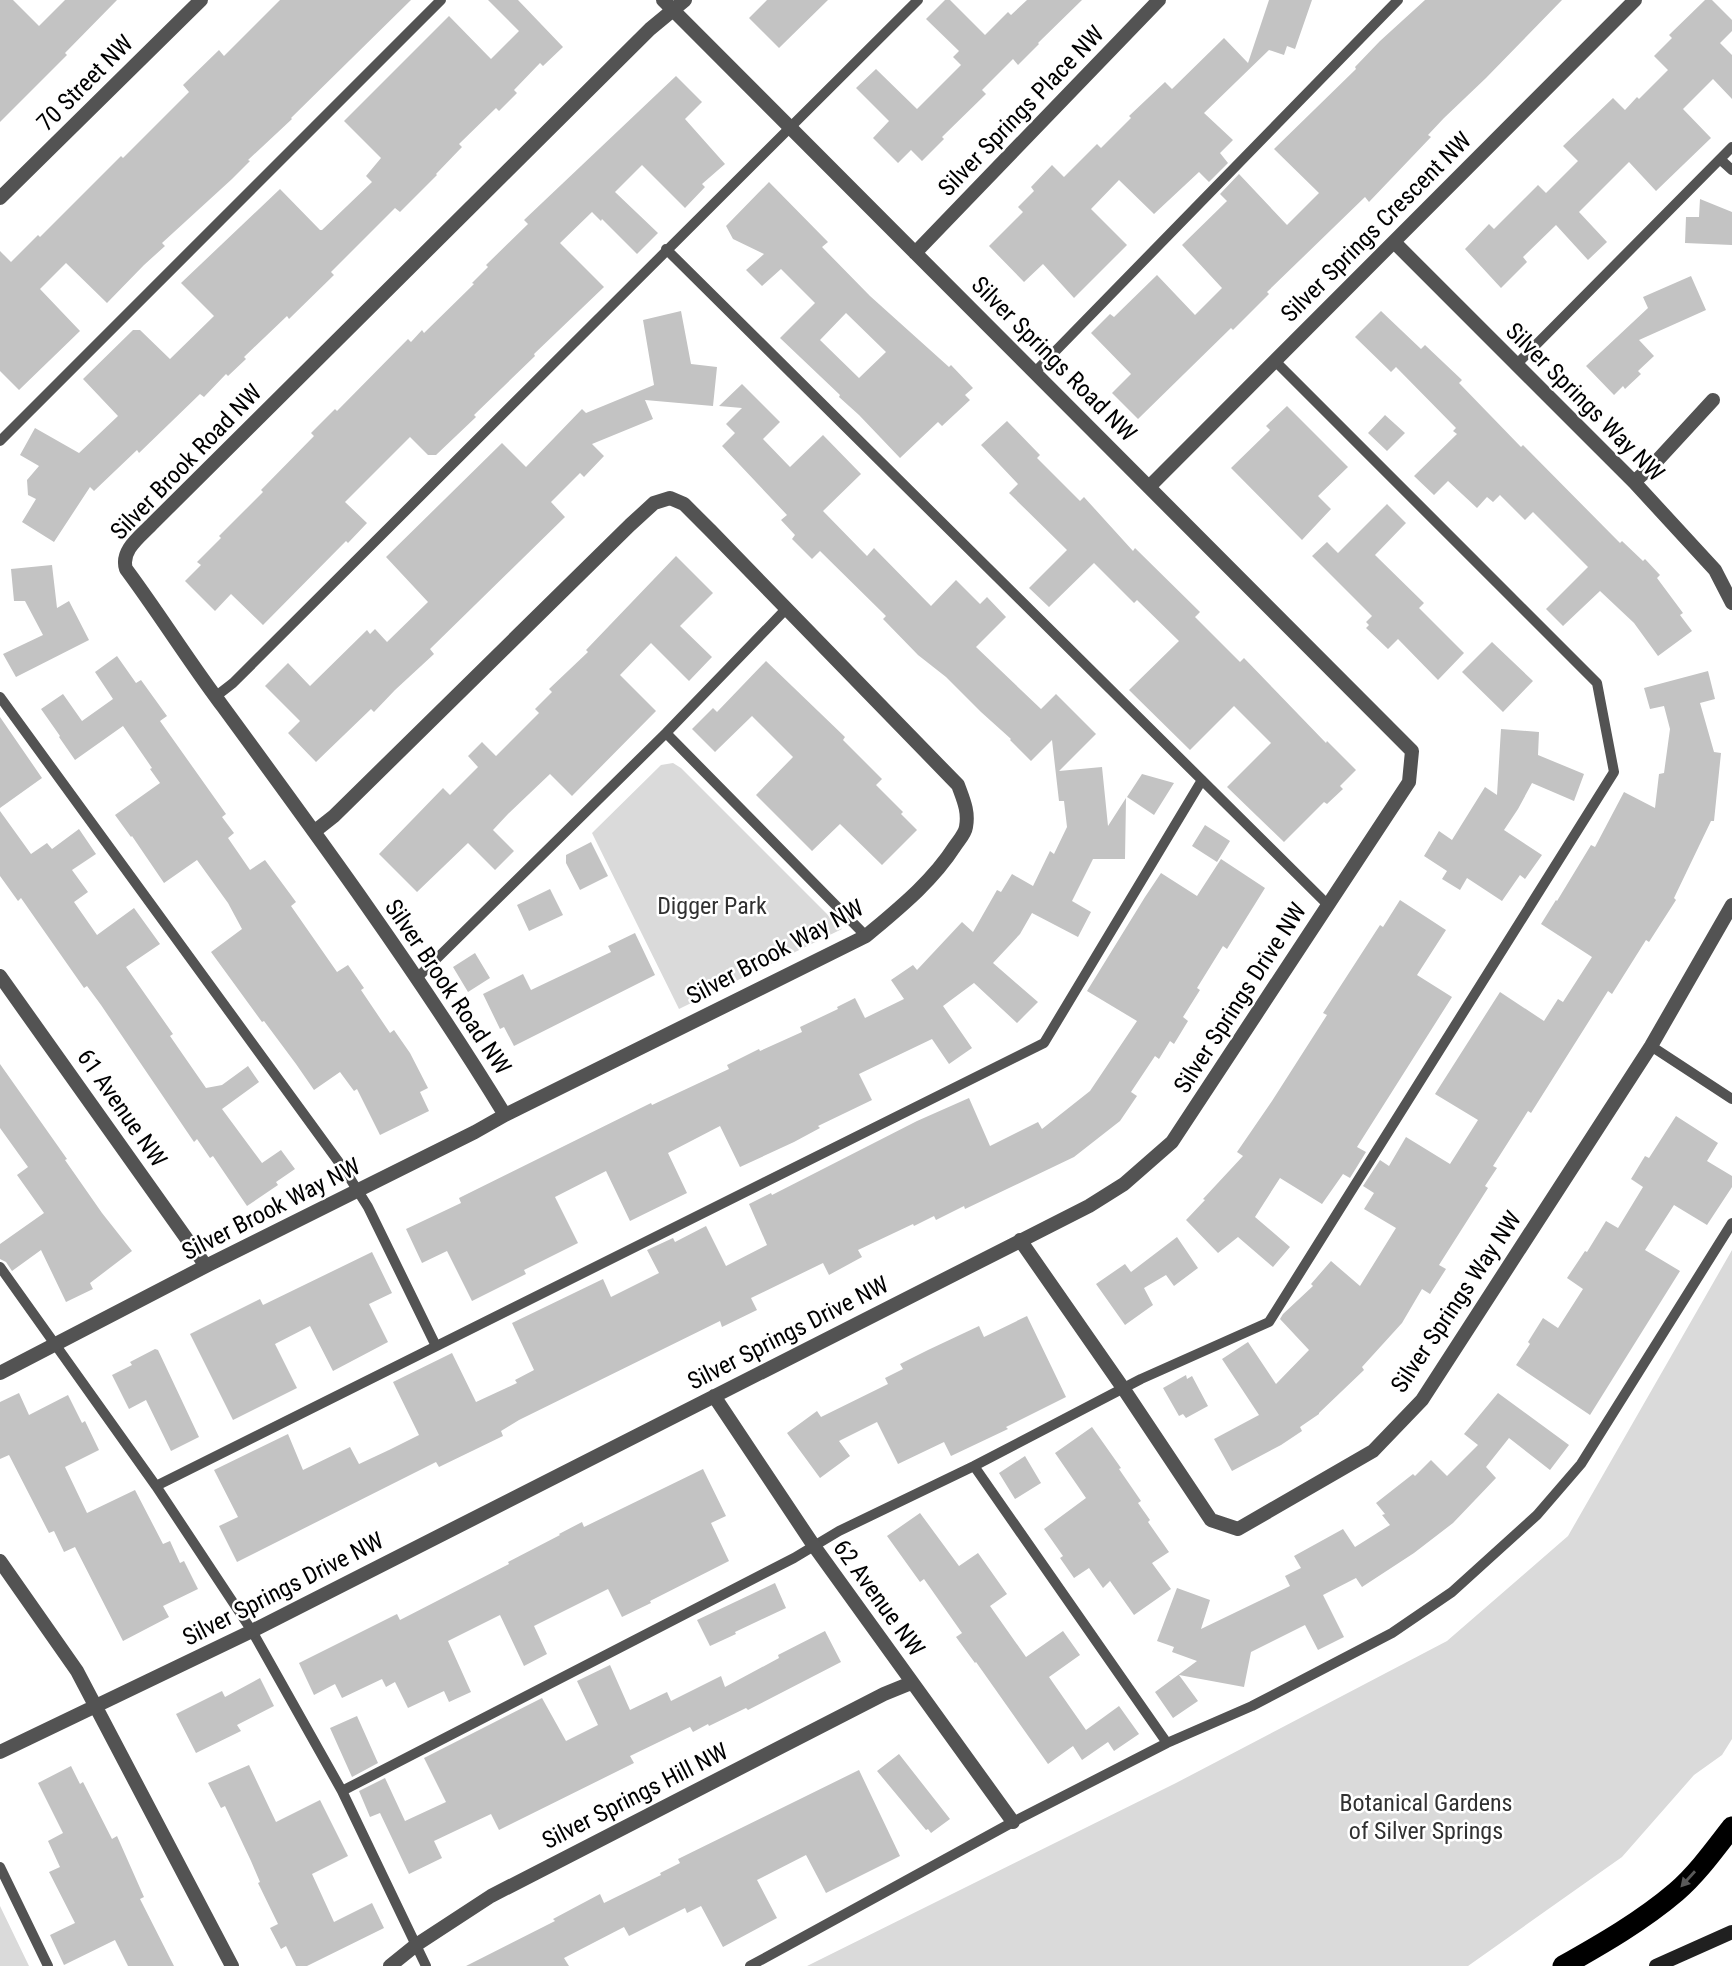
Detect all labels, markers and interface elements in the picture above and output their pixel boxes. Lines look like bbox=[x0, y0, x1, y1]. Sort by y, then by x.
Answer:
street label: Silver Springs Place NW bbox=[932, 20, 1110, 202]
street label: 70 Street NW bbox=[31, 29, 139, 137]
street label: Silver Springs Crescent NW bbox=[1275, 126, 1477, 328]
street label: Silver Springs Road NW bbox=[966, 271, 1142, 447]
street label: Silver Springs Way NW bbox=[1500, 317, 1670, 487]
street label: Silver Brook Road NW bbox=[105, 379, 267, 545]
park label: Digger Park bbox=[657, 892, 767, 920]
street label: Silver Brook Road NW bbox=[379, 894, 517, 1080]
street label: Silver Brook Way NW bbox=[682, 894, 868, 1010]
street label: Silver Springs Drive NW bbox=[1168, 898, 1312, 1098]
street label: 61 Avenue NW bbox=[71, 1044, 173, 1172]
street label: Silver Brook Way NW bbox=[177, 1152, 365, 1266]
street label: Silver Springs Way NW bbox=[1385, 1206, 1527, 1398]
street label: Silver Springs Drive NW bbox=[683, 1270, 893, 1396]
street label: Silver Springs Drive NW bbox=[178, 1526, 388, 1652]
street label: 62 Avenue NW bbox=[827, 1534, 931, 1662]
street label: Silver Springs Hill NW bbox=[537, 1737, 733, 1855]
park label: Botanical Gardens of Silver Springs bbox=[1340, 1789, 1512, 1845]
one-way arrow bbox=[1680, 1870, 1696, 1888]

